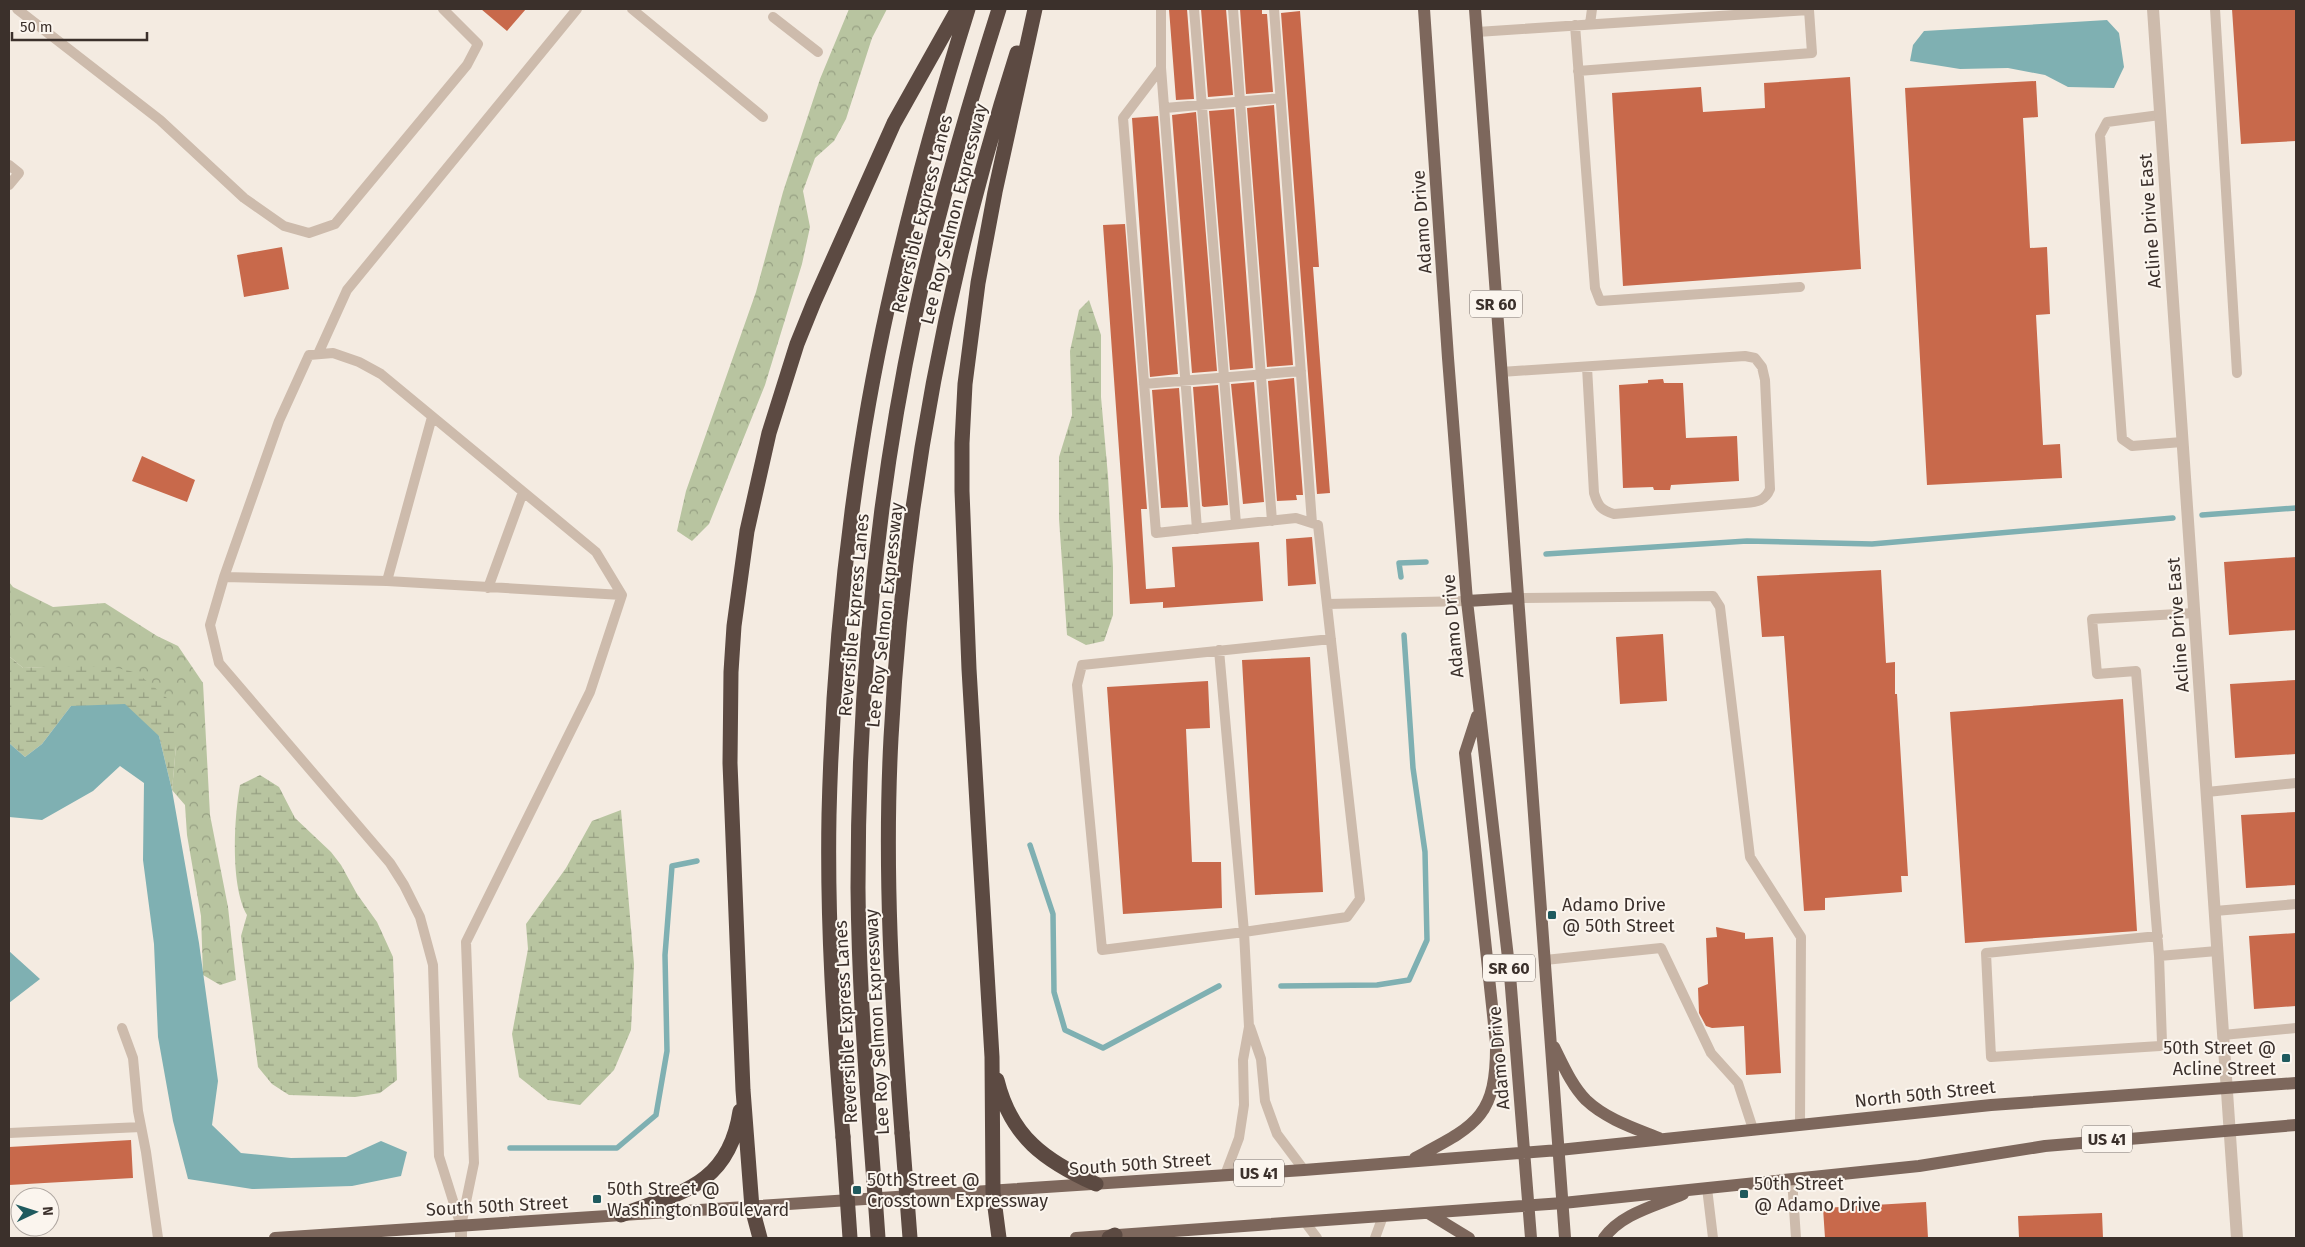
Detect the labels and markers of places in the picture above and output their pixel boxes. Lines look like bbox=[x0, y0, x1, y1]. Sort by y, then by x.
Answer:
place label: Adamo Drive @ 50th Street bbox=[1562, 894, 1675, 937]
marker: Adamo Drive @ 50th Street bbox=[1546, 909, 1558, 921]
place label: 50th Street @ Acline Street bbox=[2163, 1037, 2276, 1080]
marker: 50th Street @ Acline Street bbox=[2280, 1052, 2292, 1064]
place label: 50th Street @ Crosstown Expressway bbox=[867, 1169, 1048, 1212]
place label: 50th Street @ Adamo Drive bbox=[1754, 1173, 1881, 1216]
place label: 50th Street @ Washington Boulevard bbox=[607, 1178, 789, 1221]
marker: 50th Street @ Crosstown Expressway bbox=[851, 1184, 863, 1196]
marker: 50th Street @ Adamo Drive bbox=[1738, 1188, 1750, 1200]
marker: 50th Street @ Washington Boulevard bbox=[591, 1193, 603, 1205]

